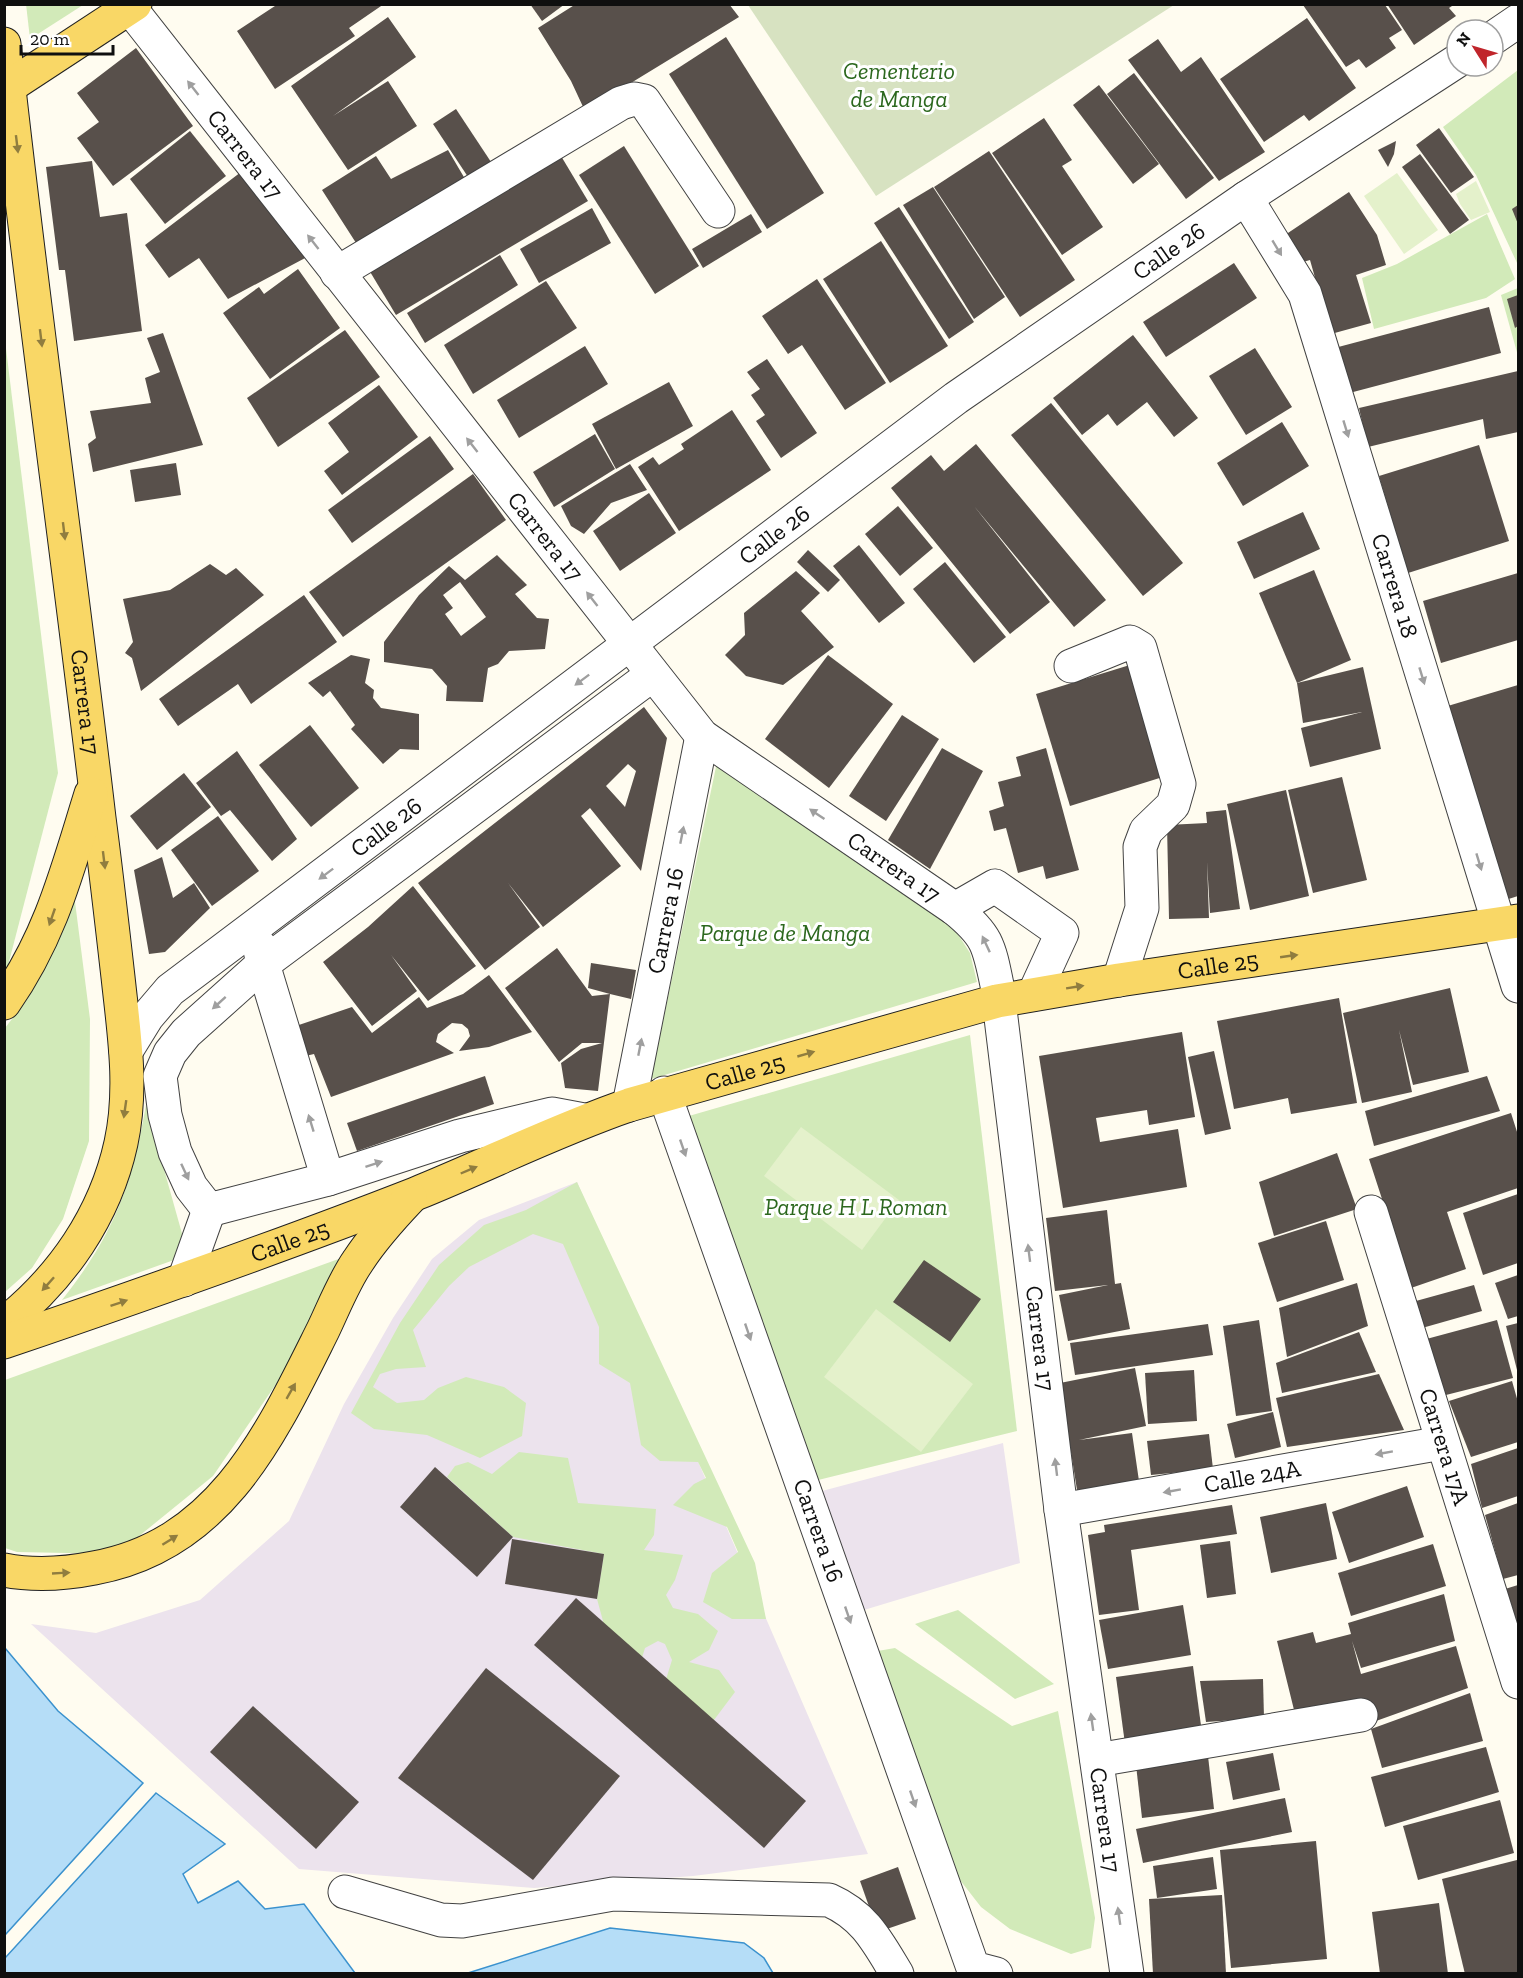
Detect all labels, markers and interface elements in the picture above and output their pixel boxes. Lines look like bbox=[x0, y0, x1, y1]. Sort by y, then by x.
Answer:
scale bar bbox=[21, 18, 112, 56]
north arrow bbox=[1445, 18, 1505, 78]
text: 20 m bbox=[30, 28, 70, 50]
text: N bbox=[1452, 29, 1475, 50]
park label: Cementerio de Manga bbox=[843, 56, 955, 113]
one-way arrow bbox=[188, 81, 200, 96]
street label: Carrera 17 bbox=[201, 103, 289, 205]
one-way arrow bbox=[12, 135, 22, 154]
street label: Calle 26 bbox=[1127, 216, 1210, 286]
one-way arrow bbox=[307, 234, 320, 250]
one-way arrow bbox=[1272, 240, 1282, 257]
one-way arrow bbox=[36, 328, 45, 347]
one-way arrow bbox=[1342, 420, 1351, 438]
one-way arrow bbox=[466, 437, 479, 453]
street label: Carrera 17 bbox=[501, 486, 590, 587]
street label: Calle 26 bbox=[733, 498, 815, 571]
one-way arrow bbox=[60, 522, 69, 541]
street label: Carrera 18 bbox=[1366, 530, 1425, 641]
one-way arrow bbox=[586, 591, 599, 607]
street label: Carrera 17 bbox=[65, 648, 106, 756]
one-way arrow bbox=[1418, 667, 1427, 685]
one-way arrow bbox=[574, 674, 590, 687]
street label: Calle 26 bbox=[344, 791, 427, 863]
one-way arrow bbox=[809, 808, 825, 820]
street label: Carrera 17 bbox=[842, 825, 946, 908]
one-way arrow bbox=[678, 826, 687, 845]
one-way arrow bbox=[100, 851, 109, 870]
one-way arrow bbox=[1475, 853, 1484, 871]
street label: Carrera 16 bbox=[640, 865, 690, 976]
one-way arrow bbox=[318, 867, 333, 879]
one-way arrow bbox=[46, 908, 56, 926]
park label: Parque de Manga bbox=[700, 918, 870, 947]
one-way arrow bbox=[982, 936, 991, 953]
street label: Calle 25 bbox=[1176, 945, 1260, 985]
one-way arrow bbox=[1280, 952, 1299, 961]
one-way arrow bbox=[1066, 983, 1085, 992]
one-way arrow bbox=[212, 996, 227, 1009]
one-way arrow bbox=[636, 1038, 646, 1057]
street label: Calle 25 bbox=[702, 1047, 788, 1097]
one-way arrow bbox=[797, 1049, 815, 1058]
one-way arrow bbox=[121, 1100, 130, 1119]
one-way arrow bbox=[306, 1114, 315, 1132]
one-way arrow bbox=[679, 1139, 689, 1157]
one-way arrow bbox=[365, 1158, 383, 1168]
one-way arrow bbox=[180, 1164, 189, 1181]
one-way arrow bbox=[460, 1165, 478, 1174]
park label: Parque H L Roman bbox=[764, 1192, 948, 1221]
street label: Calle 25 bbox=[246, 1213, 333, 1269]
one-way arrow bbox=[1024, 1243, 1034, 1262]
one-way arrow bbox=[42, 1276, 55, 1291]
street label: Carrera 17 bbox=[1020, 1284, 1061, 1393]
one-way arrow bbox=[111, 1297, 129, 1307]
one-way arrow bbox=[744, 1323, 754, 1341]
one-way arrow bbox=[285, 1383, 296, 1399]
street label: Carrera 17A bbox=[1413, 1385, 1477, 1509]
one-way arrow bbox=[1375, 1449, 1394, 1458]
street label: Calle 24A bbox=[1201, 1453, 1303, 1499]
one-way arrow bbox=[1051, 1457, 1060, 1476]
street label: Carrera 16 bbox=[787, 1475, 851, 1586]
one-way arrow bbox=[1162, 1487, 1181, 1496]
one-way arrow bbox=[162, 1534, 178, 1545]
one-way arrow bbox=[51, 1568, 70, 1578]
one-way arrow bbox=[844, 1606, 854, 1624]
one-way arrow bbox=[1087, 1713, 1096, 1732]
street label: Carrera 17 bbox=[1084, 1765, 1127, 1874]
one-way arrow bbox=[908, 1790, 918, 1808]
one-way arrow bbox=[1114, 1906, 1123, 1925]

